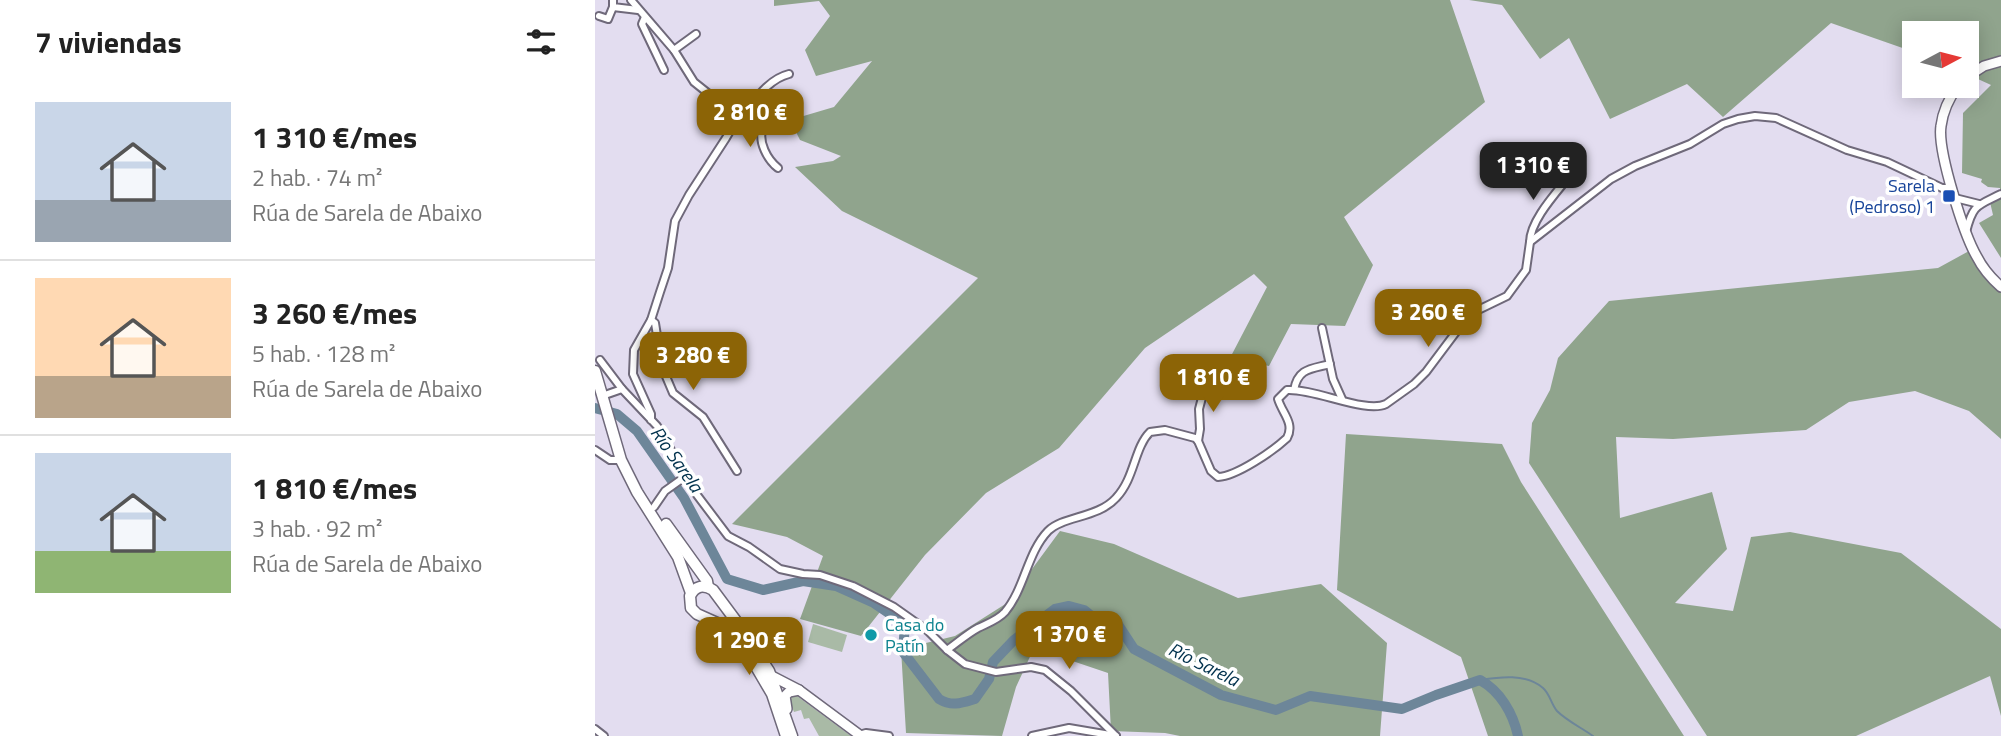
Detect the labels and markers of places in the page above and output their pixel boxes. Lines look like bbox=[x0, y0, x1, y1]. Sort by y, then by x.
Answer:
pin: 2 810 € bbox=[685, 90, 815, 149]
pin: 1 310 € bbox=[1468, 142, 1598, 202]
place label: Sarela (Pedroso) 1 bbox=[1849, 172, 1935, 220]
marker: Sarela (Pedroso) 1 bbox=[1941, 188, 1957, 204]
pin: 3 260 € bbox=[1363, 290, 1493, 349]
pin: 3 280 € bbox=[628, 332, 758, 392]
pin: 1 810 € bbox=[1148, 354, 1278, 414]
place label: Casa do Patín bbox=[885, 611, 944, 659]
pin: 1 370 € bbox=[1004, 612, 1134, 671]
pin: 1 290 € bbox=[684, 618, 814, 677]
marker: Casa do Patín bbox=[863, 627, 879, 643]

